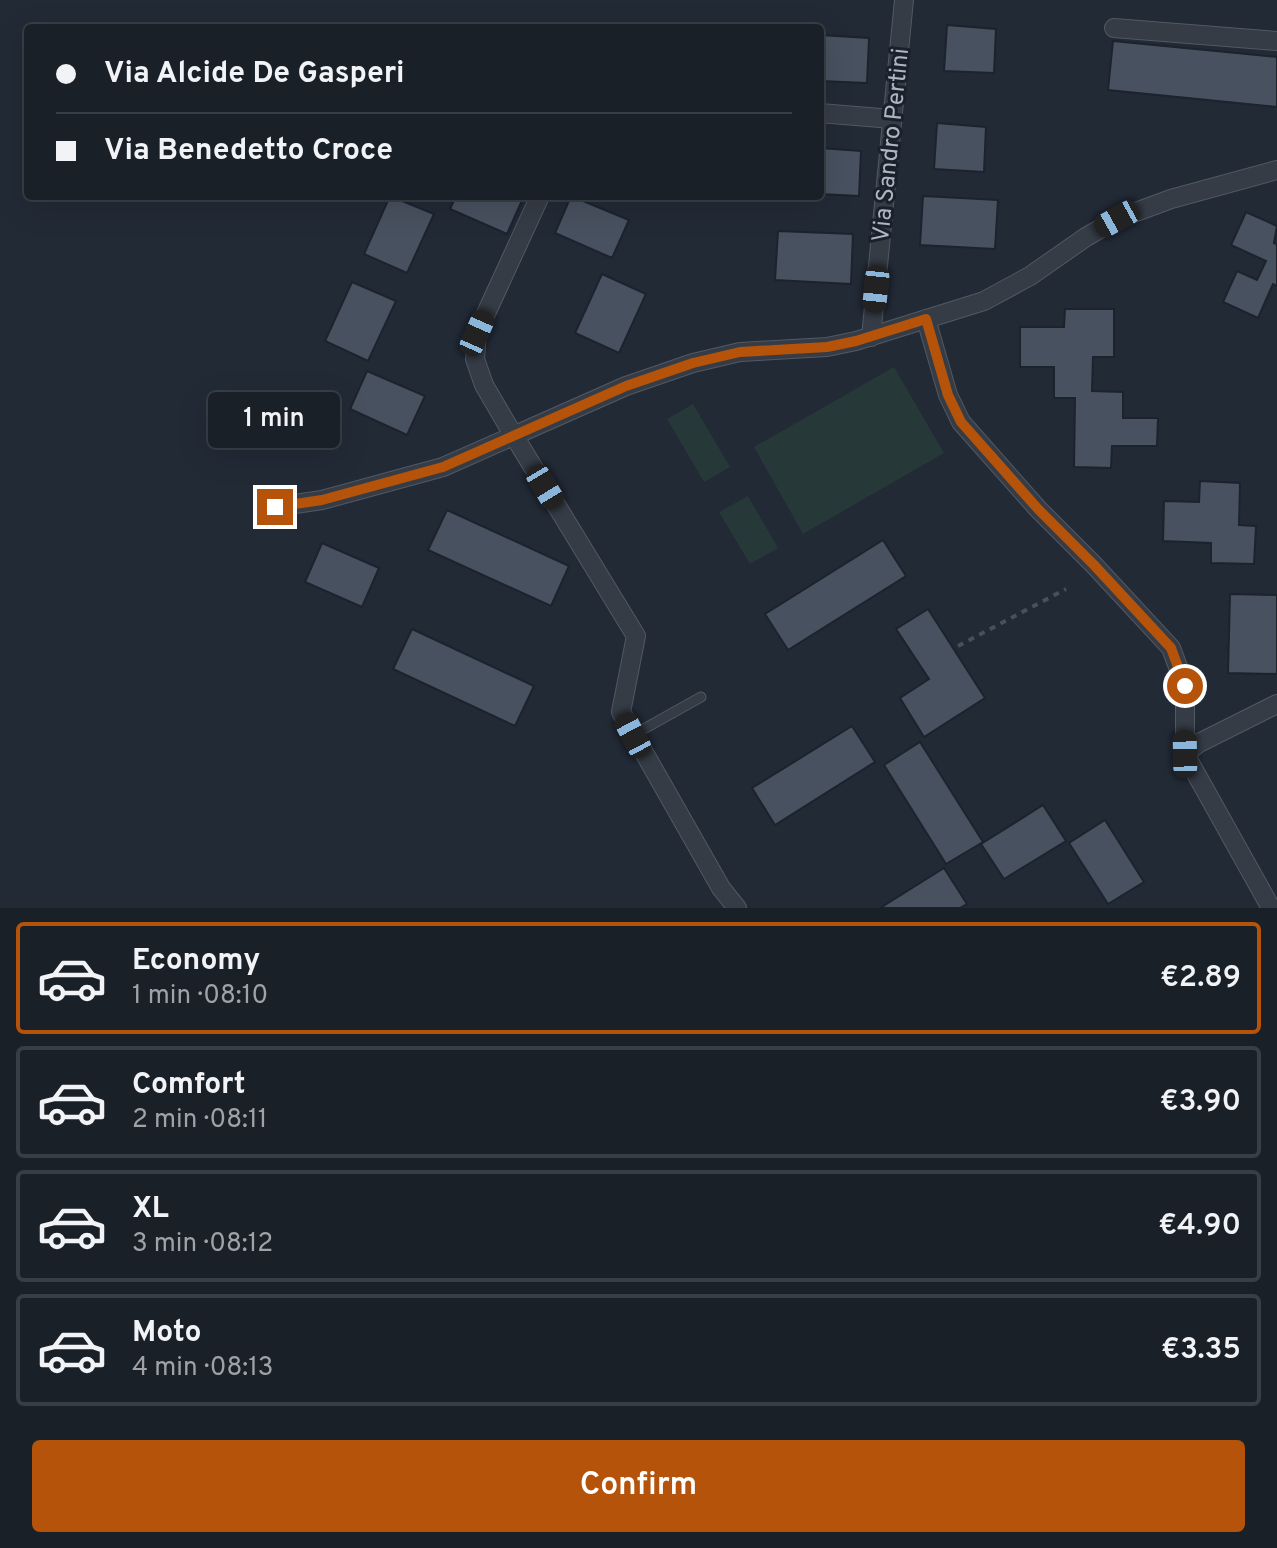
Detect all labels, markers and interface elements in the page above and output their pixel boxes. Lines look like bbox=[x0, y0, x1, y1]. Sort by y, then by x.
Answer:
street label: Via Sandro Pertini bbox=[867, 47, 917, 244]
text: Via Alcide De Gasperi bbox=[104, 56, 405, 93]
text: Via Benedetto Croce bbox=[104, 133, 393, 170]
car bbox=[1090, 197, 1144, 241]
car bbox=[862, 264, 890, 314]
car bbox=[456, 306, 498, 360]
callout: 1 min bbox=[209, 391, 341, 447]
text: 1 min bbox=[243, 403, 305, 436]
car bbox=[522, 460, 568, 514]
route end bbox=[257, 489, 293, 525]
route start bbox=[1167, 668, 1203, 704]
car bbox=[611, 708, 655, 762]
car bbox=[1173, 730, 1197, 778]
icon: car bbox=[36, 942, 108, 1014]
text: Economy bbox=[132, 943, 260, 980]
text: €2.89 bbox=[1160, 960, 1241, 997]
text: 1 min · 08:10 bbox=[132, 980, 268, 1013]
icon: car bbox=[36, 1066, 108, 1138]
text: Comfort bbox=[132, 1067, 245, 1104]
text: €3.90 bbox=[1160, 1084, 1241, 1121]
text: 2 min · 08:11 bbox=[132, 1104, 267, 1137]
icon: car bbox=[36, 1190, 108, 1262]
text: XL bbox=[132, 1191, 169, 1228]
text: €4.90 bbox=[1158, 1208, 1241, 1245]
text: 3 min · 08:12 bbox=[132, 1228, 273, 1261]
icon: car bbox=[36, 1314, 108, 1386]
text: Moto bbox=[132, 1315, 202, 1352]
text: €3.35 bbox=[1161, 1332, 1241, 1369]
text: 4 min · 08:13 bbox=[132, 1352, 274, 1385]
button: Confirm bbox=[32, 1440, 1245, 1532]

